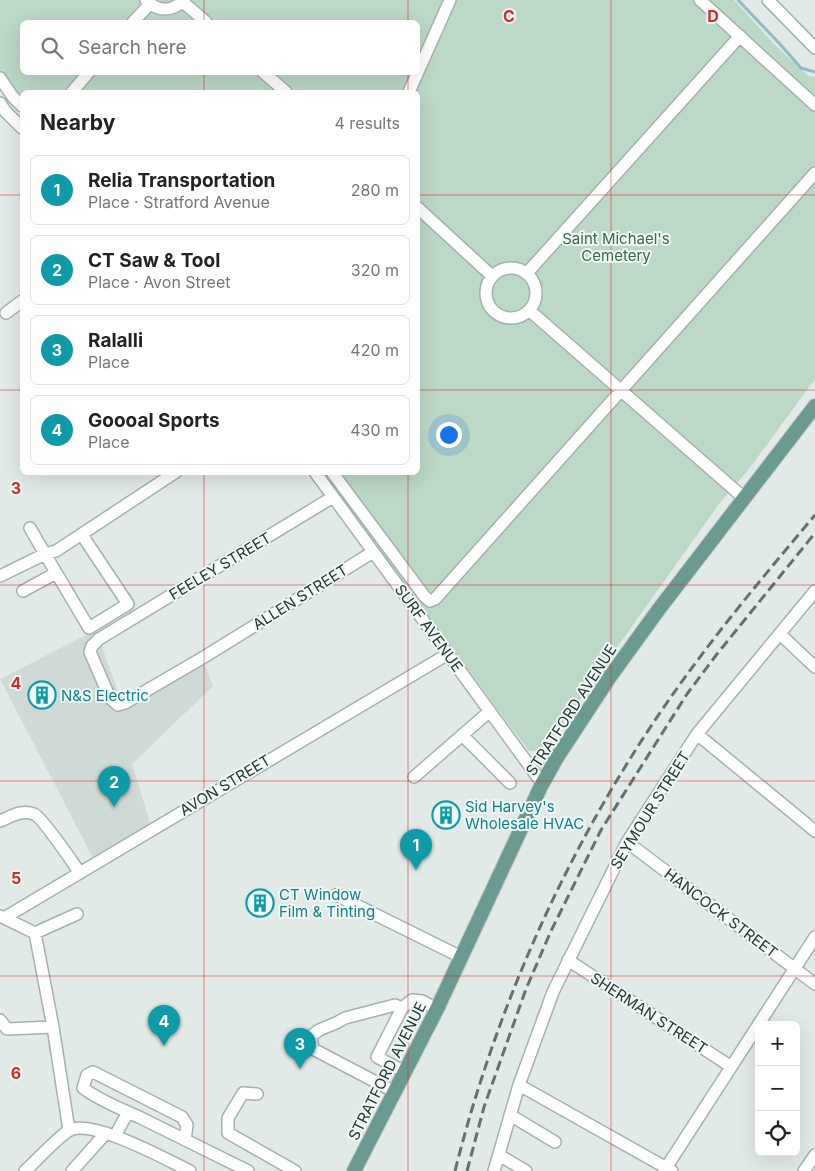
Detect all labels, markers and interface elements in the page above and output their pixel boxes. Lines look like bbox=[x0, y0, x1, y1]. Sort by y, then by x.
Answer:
text: C bbox=[503, 6, 515, 26]
text: D bbox=[707, 6, 719, 26]
search box bbox=[20, 20, 420, 75]
icon: search bbox=[38, 34, 66, 62]
text: Search here bbox=[78, 36, 187, 59]
text: Nearby bbox=[40, 110, 115, 135]
text: 4 results bbox=[335, 113, 400, 133]
text: Relia Transportation bbox=[88, 169, 275, 192]
text: 1 bbox=[54, 180, 60, 200]
text: 280 m bbox=[351, 180, 399, 200]
text: Place · Stratford Avenue bbox=[88, 192, 270, 212]
park label: Saint Michael's Cemetery bbox=[562, 229, 670, 265]
text: CT Saw & Tool bbox=[88, 249, 220, 272]
text: 2 bbox=[52, 260, 62, 280]
text: 320 m bbox=[351, 260, 399, 280]
text: Place · Avon Street bbox=[88, 272, 230, 292]
text: Ralalli bbox=[88, 329, 143, 352]
text: 3 bbox=[52, 340, 62, 360]
text: 420 m bbox=[350, 340, 399, 360]
text: Place bbox=[88, 352, 130, 372]
text: Goooal Sports bbox=[88, 409, 220, 432]
text: 4 bbox=[52, 420, 62, 440]
text: 430 m bbox=[350, 420, 399, 440]
your location bbox=[436, 422, 462, 448]
text: Place bbox=[88, 432, 130, 452]
text: 3 bbox=[11, 478, 21, 498]
street label: FEELEY STREET bbox=[166, 528, 274, 604]
street label: ALLEN STREET bbox=[249, 560, 351, 634]
street label: SURF AVENUE bbox=[391, 580, 467, 676]
street label: STRATFORD AVENUE bbox=[521, 641, 621, 779]
text: 4 bbox=[11, 673, 22, 693]
building icon: N&S Electric bbox=[27, 680, 57, 710]
place label: N&S Electric bbox=[61, 686, 149, 705]
street label: SEYMOUR STREET bbox=[606, 747, 694, 873]
street label: AVON STREET bbox=[176, 750, 274, 820]
pin: 2 bbox=[98, 766, 130, 807]
place label: Sid Harvey's Wholesale HVAC bbox=[465, 797, 584, 833]
building icon: Sid Harvey's Wholesale HVAC bbox=[431, 800, 461, 830]
pin: 1 bbox=[400, 829, 432, 870]
street label: HANCOCK STREET bbox=[661, 864, 781, 962]
text: 5 bbox=[11, 868, 21, 888]
place label: CT Window Film & Tinting bbox=[279, 885, 375, 921]
building icon: CT Window Film & Tinting bbox=[245, 888, 275, 918]
street label: SHERMAN STREET bbox=[587, 968, 711, 1058]
street label: STRATFORD AVENUE bbox=[344, 999, 430, 1143]
pin: 4 bbox=[148, 1005, 180, 1046]
map controls bbox=[755, 1021, 800, 1156]
button: + bbox=[755, 1021, 800, 1066]
pin: 3 bbox=[284, 1028, 316, 1069]
text: 6 bbox=[11, 1063, 21, 1083]
button: − bbox=[755, 1066, 800, 1111]
button: locate bbox=[755, 1111, 800, 1156]

